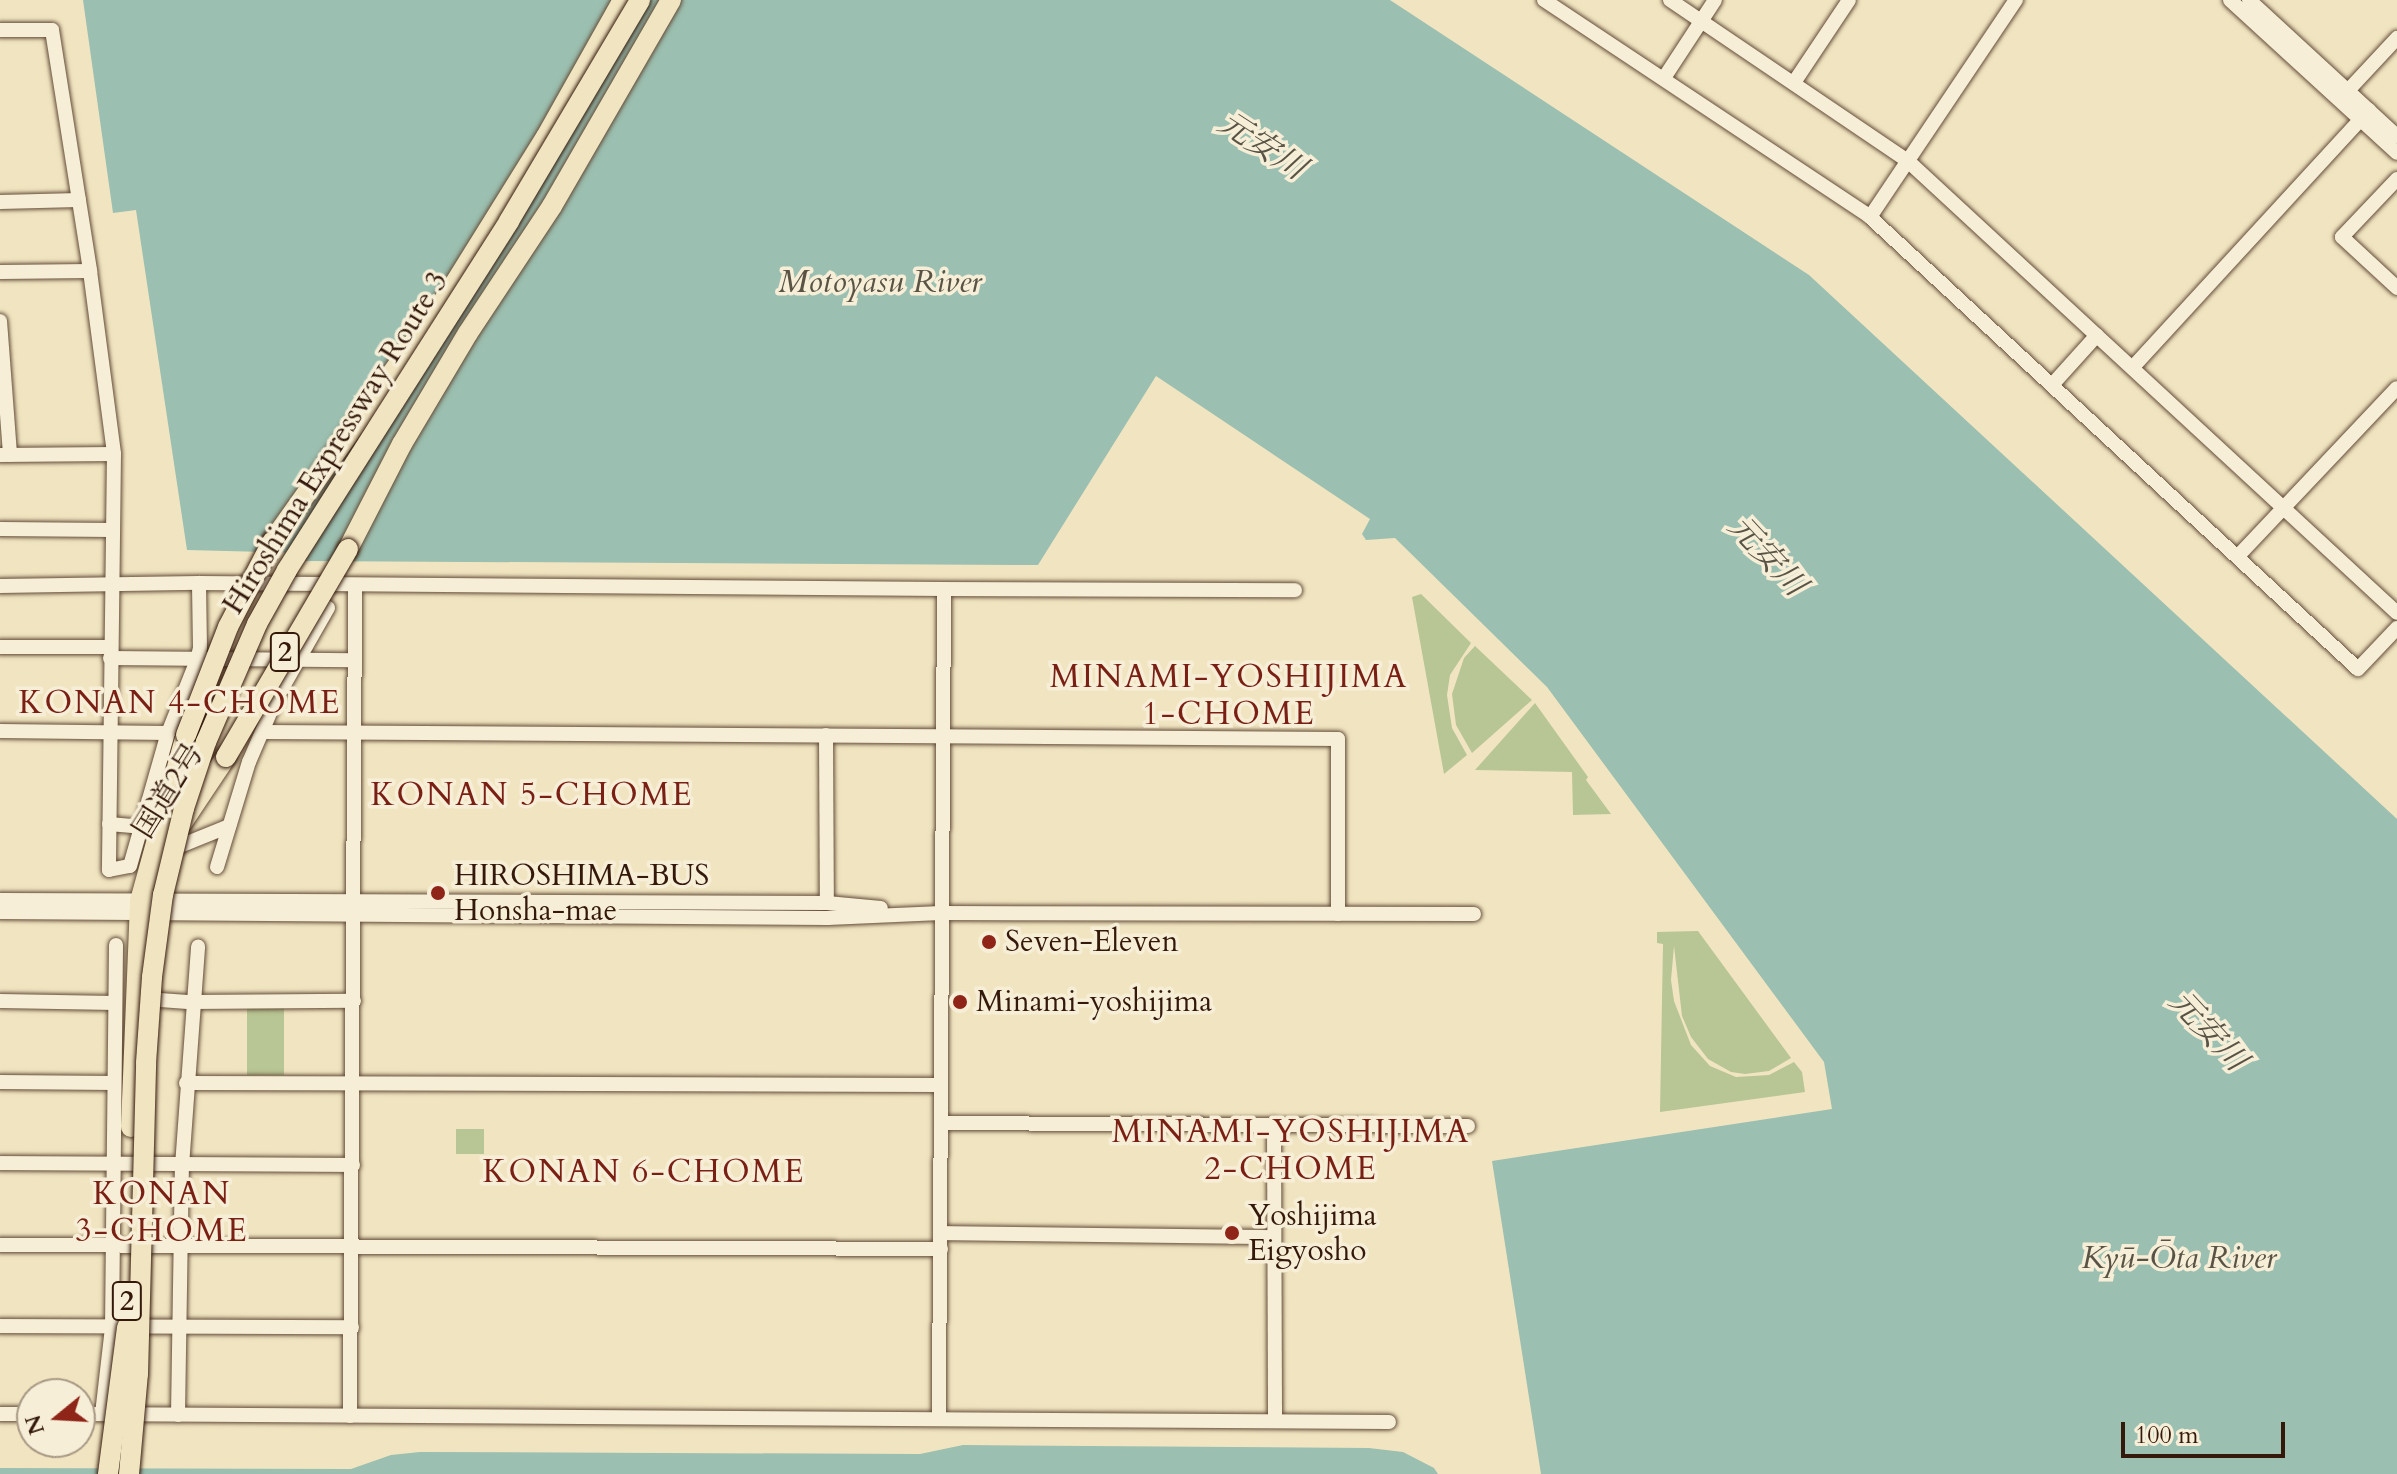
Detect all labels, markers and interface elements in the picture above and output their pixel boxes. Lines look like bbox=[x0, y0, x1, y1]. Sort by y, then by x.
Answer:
water label: 元安川 bbox=[1211, 104, 1313, 188]
water label: Motoyasu River bbox=[778, 263, 982, 301]
street label: Hiroshima Expressway Route 3 bbox=[216, 265, 456, 621]
water label: 元安川 bbox=[1720, 508, 1814, 604]
road number: 2 bbox=[269, 628, 301, 676]
district label: MINAMI-YOSHIJIMA 1-CHOME bbox=[1050, 659, 1408, 734]
district label: KONAN 4-CHOME bbox=[19, 684, 341, 722]
street label: 国道2号 bbox=[126, 737, 212, 845]
district label: KONAN 5-CHOME bbox=[371, 776, 693, 814]
place label: HIROSHIMA-BUS Honsha-mae bbox=[454, 858, 709, 928]
marker: HIROSHIMA-BUS Honsha-mae bbox=[429, 884, 447, 902]
place label: Seven-Eleven bbox=[1005, 924, 1178, 960]
marker: Seven-Eleven bbox=[980, 933, 998, 951]
water label: 元安川 bbox=[2161, 983, 2255, 1079]
place label: Minami-yoshijima bbox=[976, 984, 1212, 1020]
marker: Minami-yoshijima bbox=[951, 993, 969, 1011]
district label: MINAMI-YOSHIJIMA 2-CHOME bbox=[1112, 1114, 1470, 1189]
district label: KONAN 6-CHOME bbox=[483, 1153, 805, 1191]
district label: KONAN 3-CHOME bbox=[75, 1176, 249, 1251]
place label: Yoshijima Eigyosho bbox=[1248, 1198, 1377, 1268]
marker: Yoshijima Eigyosho bbox=[1223, 1224, 1241, 1242]
water label: Kyū-Ōta River bbox=[2082, 1239, 2276, 1277]
road number: 2 bbox=[111, 1277, 143, 1325]
north arrow bbox=[16, 1378, 96, 1458]
scale bar bbox=[2125, 1406, 2289, 1456]
text: N bbox=[18, 1411, 52, 1439]
text: 100 m bbox=[2135, 1419, 2199, 1452]

